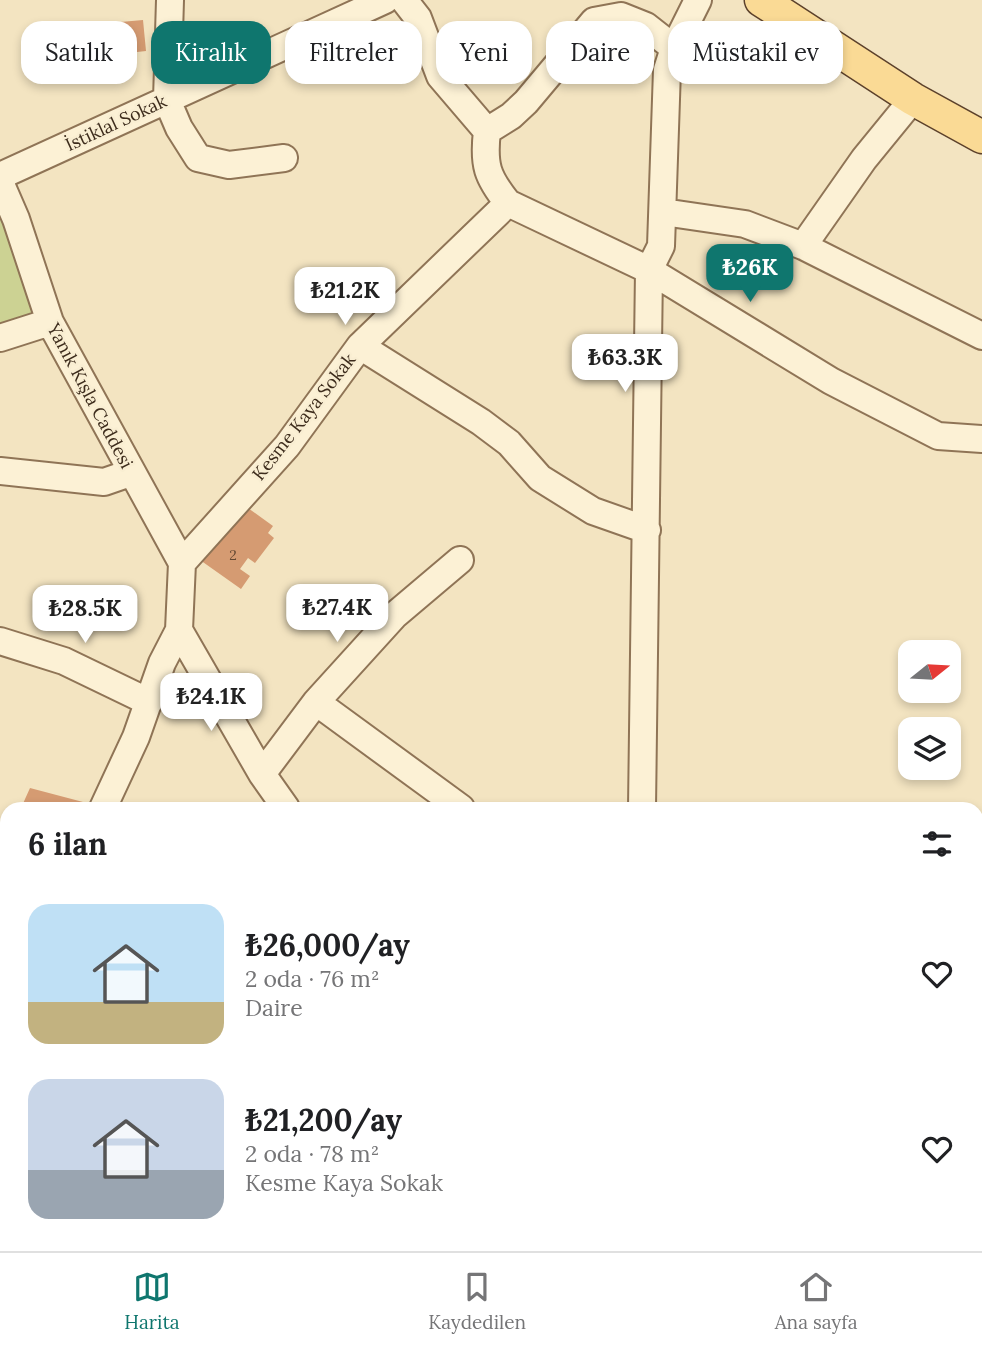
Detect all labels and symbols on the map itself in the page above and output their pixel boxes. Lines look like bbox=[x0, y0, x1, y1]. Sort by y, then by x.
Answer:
street label: İstiklal Sokak bbox=[62, 89, 170, 156]
pin: ₺26K bbox=[709, 244, 791, 304]
pin: ₺21.2K bbox=[288, 268, 402, 327]
street label: Yanık Kışla Caddesi bbox=[42, 318, 138, 472]
pin: ₺63.3K bbox=[568, 334, 682, 394]
street label: Kesme Kaya Sokak bbox=[247, 348, 361, 485]
house number: 2 bbox=[229, 546, 237, 564]
pin: ₺27.4K bbox=[280, 584, 394, 644]
pin: ₺28.5K bbox=[28, 586, 142, 645]
north arrow bbox=[898, 640, 961, 704]
pin: ₺24.1K bbox=[154, 674, 268, 733]

